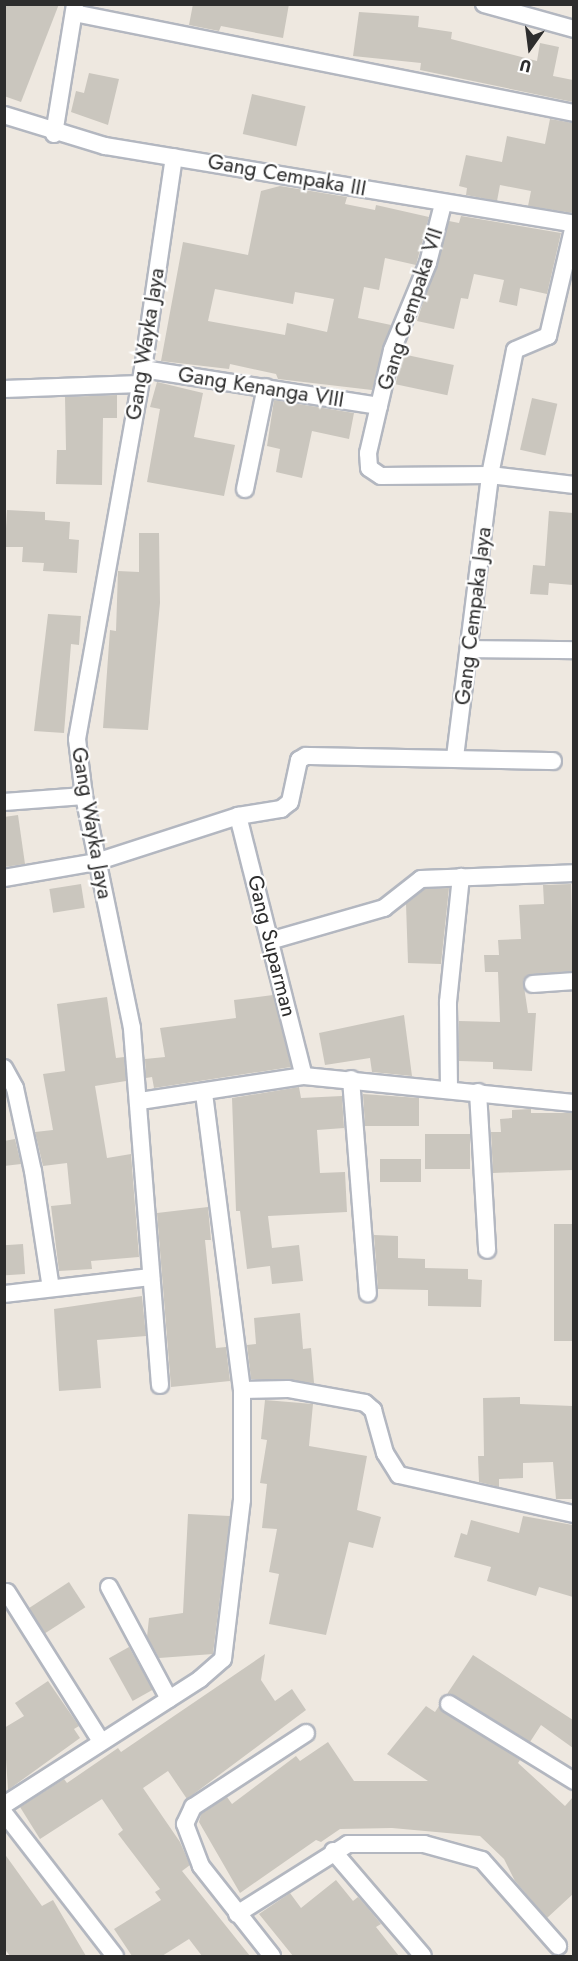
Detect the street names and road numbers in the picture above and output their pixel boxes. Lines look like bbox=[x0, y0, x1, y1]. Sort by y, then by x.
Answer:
street label: Gang Cempaka III bbox=[206, 149, 368, 201]
street label: Gang Cempaka VII bbox=[372, 225, 448, 393]
street label: Gang Wayka Jaya bbox=[121, 266, 169, 422]
street label: Gang Kenanga VIII bbox=[176, 361, 346, 413]
street label: Gang Cempaka Jaya bbox=[450, 525, 496, 707]
street label: Gang Wayka Jaya bbox=[66, 745, 118, 901]
street label: Gang Suparman bbox=[242, 873, 302, 1019]

